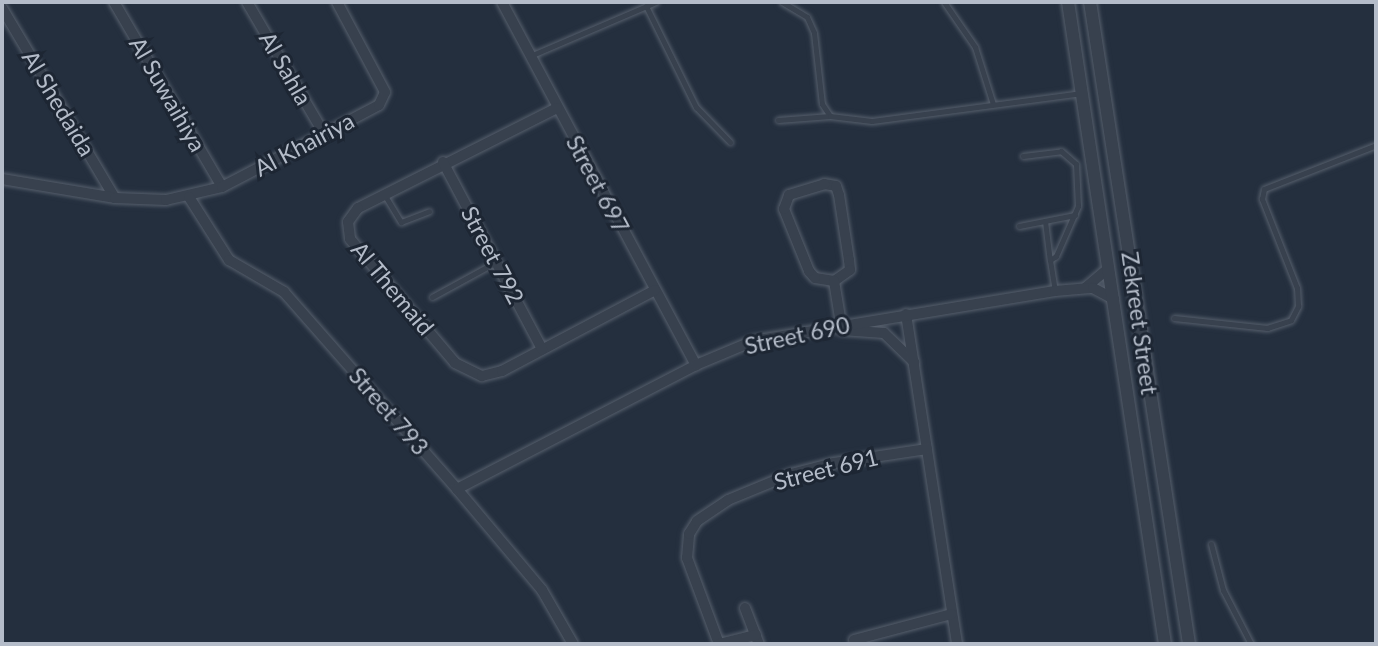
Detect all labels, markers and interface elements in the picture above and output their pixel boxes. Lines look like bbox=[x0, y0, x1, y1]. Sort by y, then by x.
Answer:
street label: Al Sahla bbox=[254, 26, 318, 110]
street label: Al Suwaihiya bbox=[124, 32, 212, 156]
street label: Al Shedaida bbox=[17, 45, 101, 161]
street label: Al Khairiya bbox=[249, 106, 359, 182]
street label: Street 697 bbox=[561, 131, 635, 237]
street label: Street 792 bbox=[456, 202, 530, 308]
street label: Al Themaid bbox=[346, 235, 440, 341]
street label: Zekreet Street bbox=[1116, 250, 1164, 396]
street label: Street 690 bbox=[742, 310, 852, 360]
street label: Street 793 bbox=[344, 362, 434, 460]
street label: Street 691 bbox=[771, 443, 881, 495]

